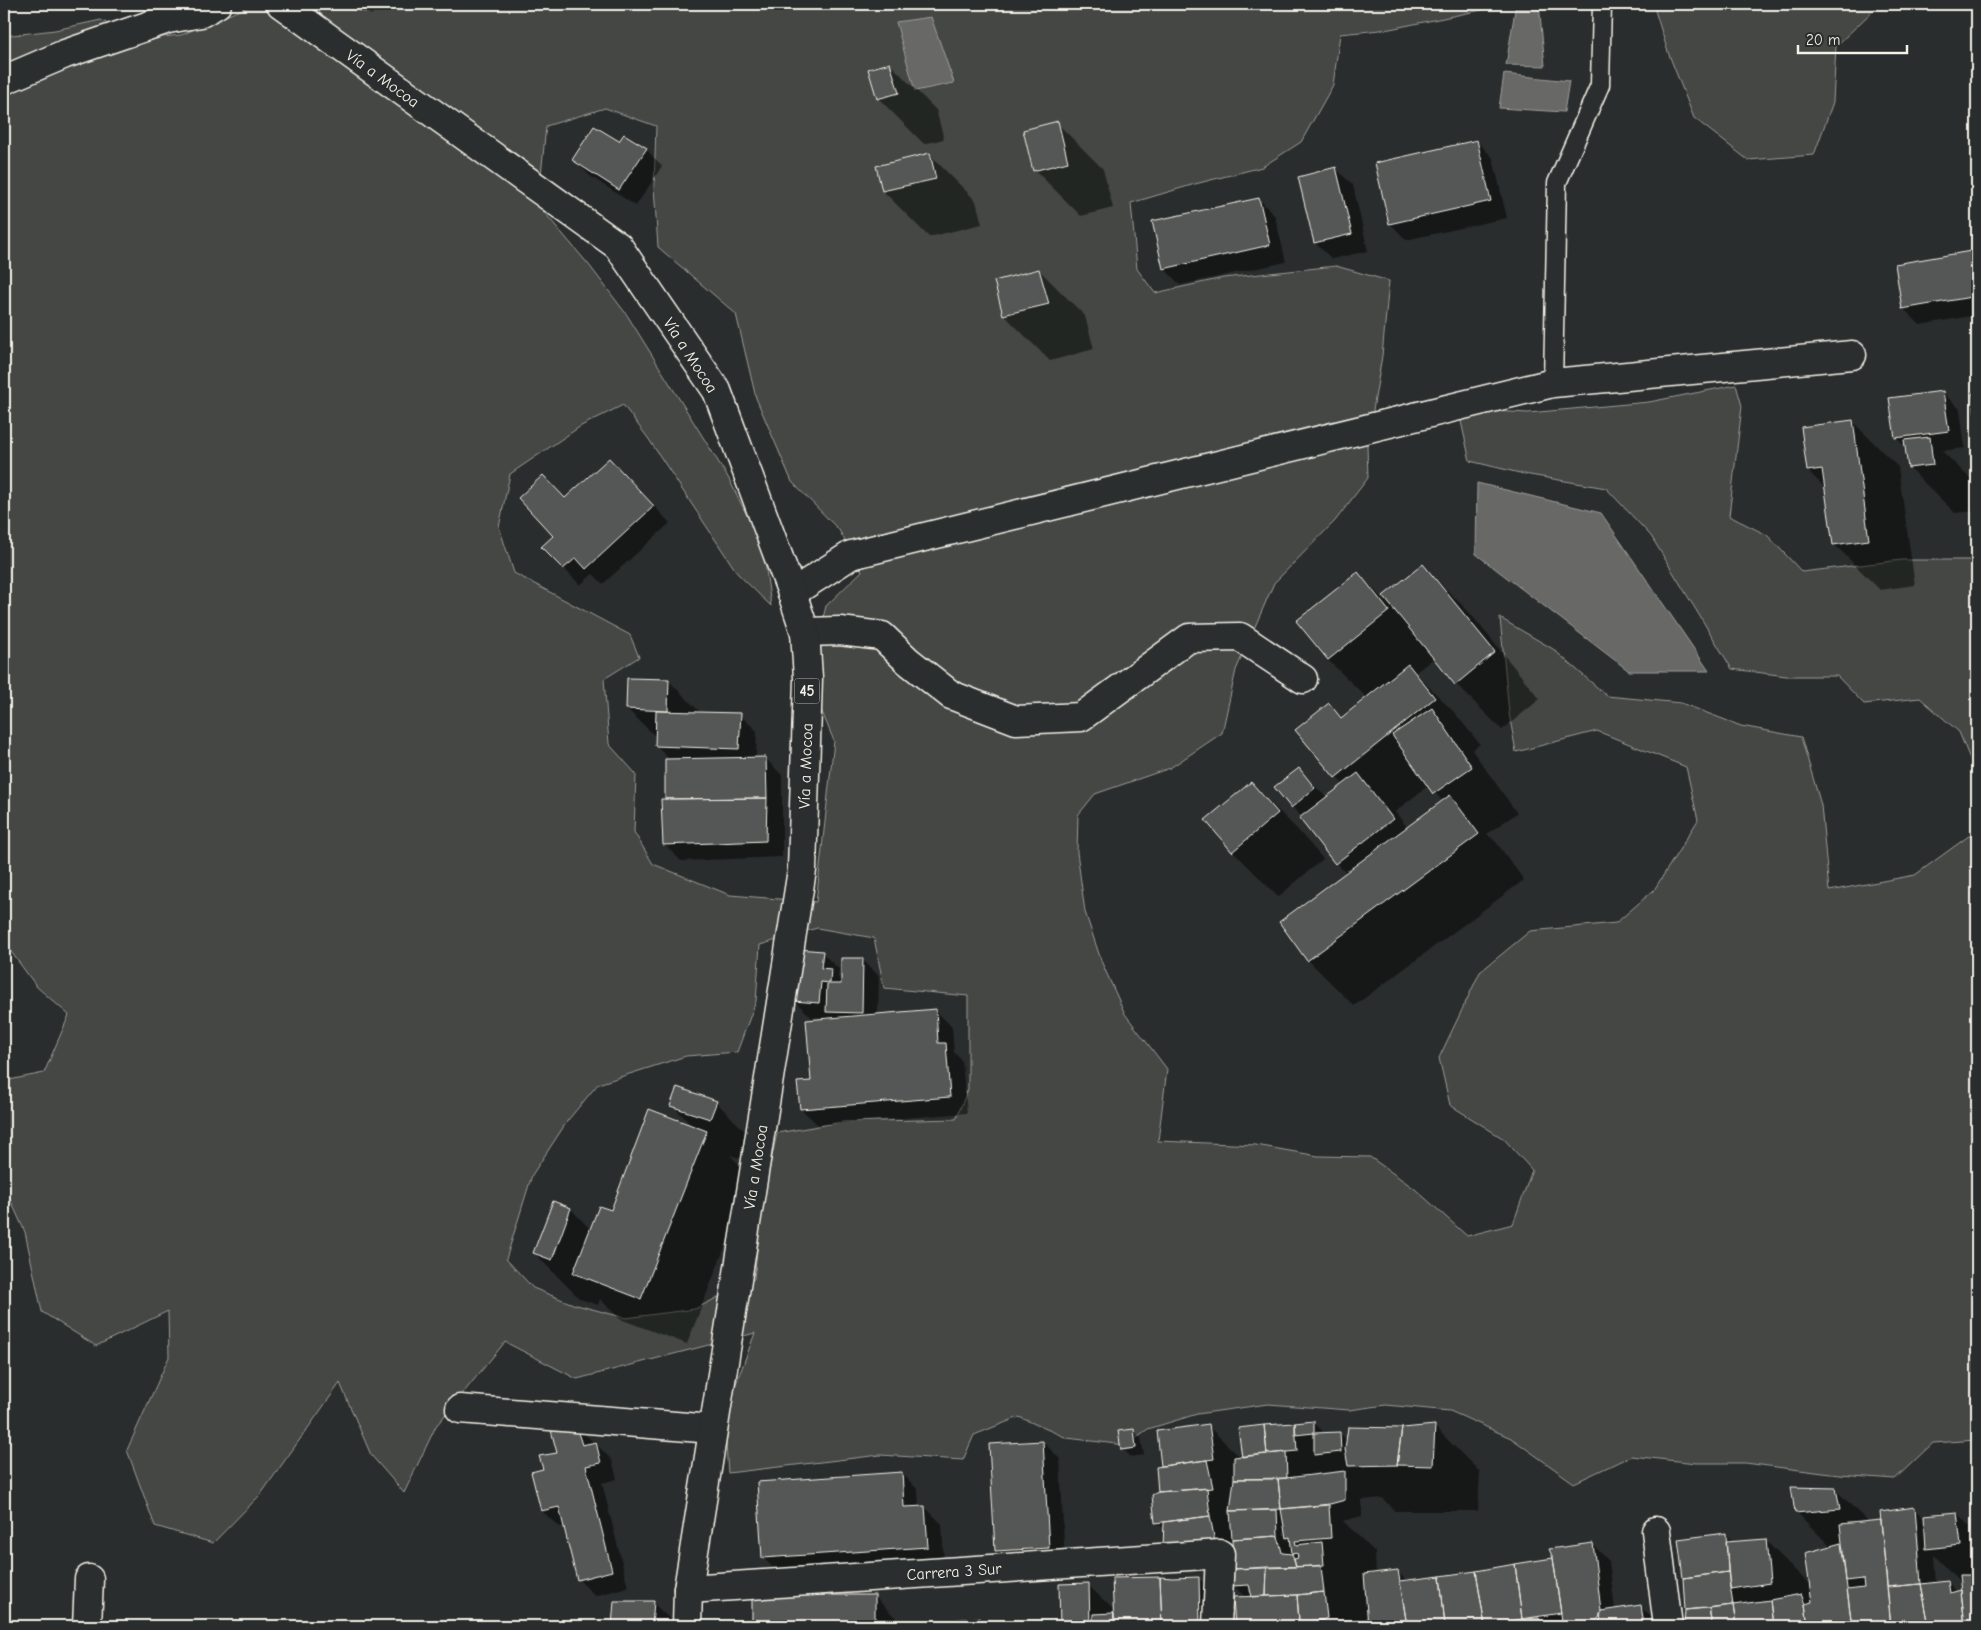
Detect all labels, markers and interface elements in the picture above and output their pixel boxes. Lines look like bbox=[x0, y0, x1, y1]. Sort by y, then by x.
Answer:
scale bar bbox=[1798, 22, 1907, 54]
text: 20 m bbox=[1806, 31, 1840, 49]
street label: Vía a Mocoa bbox=[342, 46, 422, 111]
street label: Vía a Mocoa bbox=[659, 315, 721, 396]
road number: 45 bbox=[794, 678, 820, 704]
street label: Vía a Mocoa bbox=[796, 723, 816, 809]
street label: Vía a Mocoa bbox=[740, 1123, 772, 1211]
street label: Carrera 3 Sur bbox=[906, 1560, 1003, 1584]

